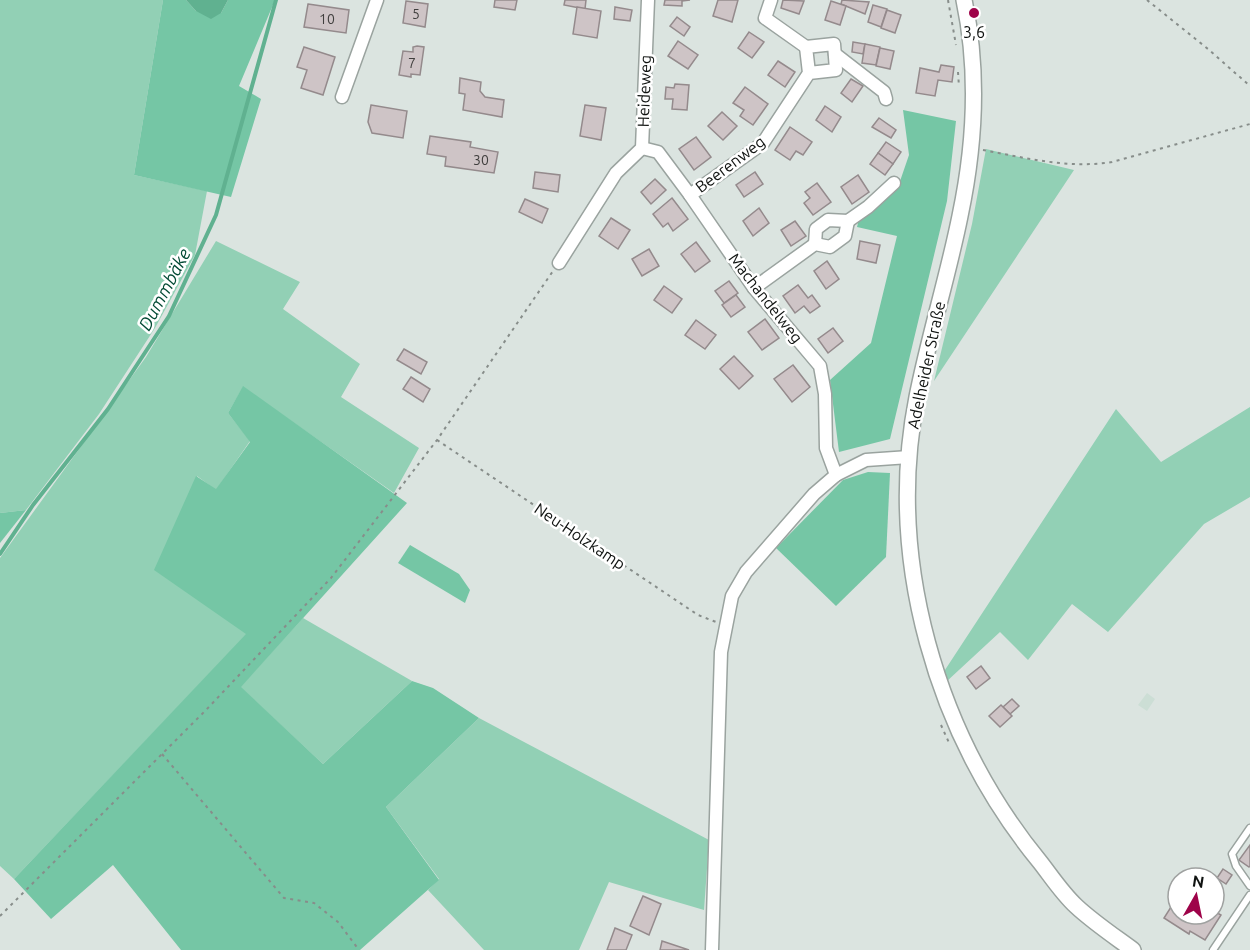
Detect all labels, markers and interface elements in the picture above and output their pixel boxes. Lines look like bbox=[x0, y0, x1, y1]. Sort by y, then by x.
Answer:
house number: 5 bbox=[412, 6, 420, 22]
marker: 3,6 bbox=[967, 6, 981, 20]
house number: 10 bbox=[319, 11, 335, 27]
place label: 3,6 bbox=[963, 23, 985, 41]
street label: Heideweg bbox=[634, 54, 654, 128]
house number: 7 bbox=[408, 55, 416, 71]
street label: Beerenweg bbox=[692, 132, 768, 196]
house number: 30 bbox=[473, 152, 489, 168]
water label: Dummbäke bbox=[134, 245, 194, 333]
street label: Machandelweg bbox=[725, 250, 807, 346]
street label: Adelheider Straße bbox=[904, 300, 948, 430]
street label: Neu-Holzkamp bbox=[531, 499, 629, 573]
north arrow bbox=[1166, 866, 1226, 926]
text: N bbox=[1191, 871, 1206, 891]

